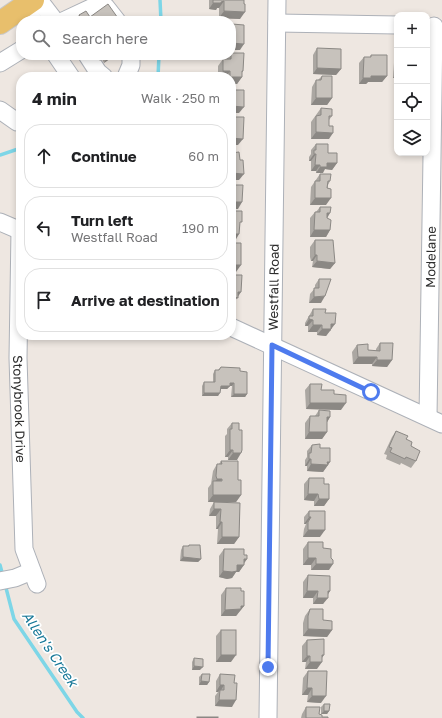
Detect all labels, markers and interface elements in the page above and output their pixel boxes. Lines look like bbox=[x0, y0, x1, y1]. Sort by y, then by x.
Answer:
map controls bbox=[394, 12, 430, 156]
button: + bbox=[394, 12, 430, 48]
search box bbox=[16, 16, 236, 60]
icon: search bbox=[30, 27, 52, 49]
text: Search here bbox=[62, 29, 148, 47]
button: − bbox=[394, 48, 430, 84]
button: locate bbox=[394, 84, 430, 120]
text: 4 min bbox=[32, 88, 77, 109]
text: Walk · 250 m bbox=[141, 90, 220, 106]
button: layers bbox=[394, 120, 430, 156]
icon: ahead bbox=[33, 145, 55, 167]
text: Continue bbox=[71, 147, 137, 165]
text: 60 m bbox=[188, 148, 219, 164]
text: Turn left bbox=[71, 211, 133, 229]
icon: left bbox=[33, 217, 55, 239]
text: 190 m bbox=[182, 220, 219, 236]
street label: Modelane bbox=[422, 226, 439, 288]
text: Westfall Road bbox=[71, 229, 158, 245]
street label: Westfall Road bbox=[265, 243, 282, 331]
icon: arrive bbox=[33, 289, 55, 311]
text: Arrive at destination bbox=[71, 291, 220, 309]
street label: Stonybrook Drive bbox=[10, 355, 29, 463]
route start bbox=[362, 383, 380, 401]
water label: Allen's Creek bbox=[19, 608, 83, 691]
route end bbox=[259, 658, 277, 676]

